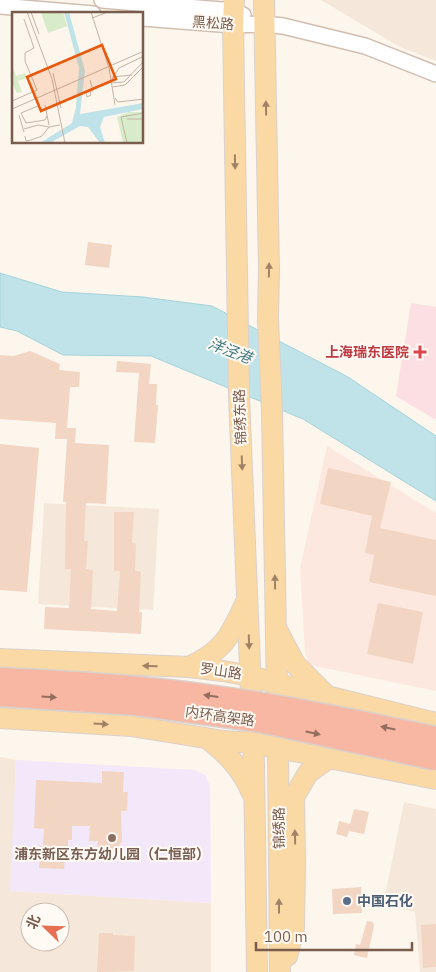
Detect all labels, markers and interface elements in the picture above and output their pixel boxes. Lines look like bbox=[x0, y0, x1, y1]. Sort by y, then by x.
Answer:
inset map bbox=[12, 12, 144, 144]
street label: 黑松路 bbox=[191, 13, 235, 33]
one-way arrow bbox=[262, 100, 270, 116]
one-way arrow bbox=[232, 154, 240, 170]
one-way arrow bbox=[265, 262, 273, 278]
water label: 洋泾港 bbox=[206, 334, 256, 368]
place label: 上海瑞东医院 bbox=[325, 343, 409, 361]
marker: 上海瑞东医院 bbox=[413, 345, 427, 359]
street label: 锦绣东路 bbox=[230, 389, 250, 445]
one-way arrow bbox=[238, 455, 246, 471]
one-way arrow bbox=[270, 574, 278, 590]
one-way arrow bbox=[245, 635, 253, 651]
street label: 罗山路 bbox=[199, 659, 243, 683]
one-way arrow bbox=[142, 661, 158, 669]
one-way arrow bbox=[203, 692, 219, 700]
one-way arrow bbox=[41, 694, 57, 702]
street label: 内环高架路 bbox=[184, 702, 256, 730]
one-way arrow bbox=[93, 720, 109, 728]
one-way arrow bbox=[380, 724, 396, 732]
one-way arrow bbox=[306, 729, 321, 737]
street label: 锦绣路 bbox=[270, 807, 288, 849]
one-way arrow bbox=[290, 829, 298, 845]
marker: 浦东新区东方幼儿园（仁恒部） bbox=[106, 832, 118, 844]
place label: 浦东新区东方幼儿园（仁恒部） bbox=[14, 845, 210, 863]
place label: 中国石化 bbox=[357, 892, 413, 910]
marker: 中国石化 bbox=[341, 895, 353, 907]
one-way arrow bbox=[275, 898, 283, 914]
north arrow bbox=[20, 902, 70, 952]
text: 北 bbox=[22, 912, 44, 932]
scale bar bbox=[256, 920, 412, 952]
text: 100 m bbox=[264, 927, 308, 946]

